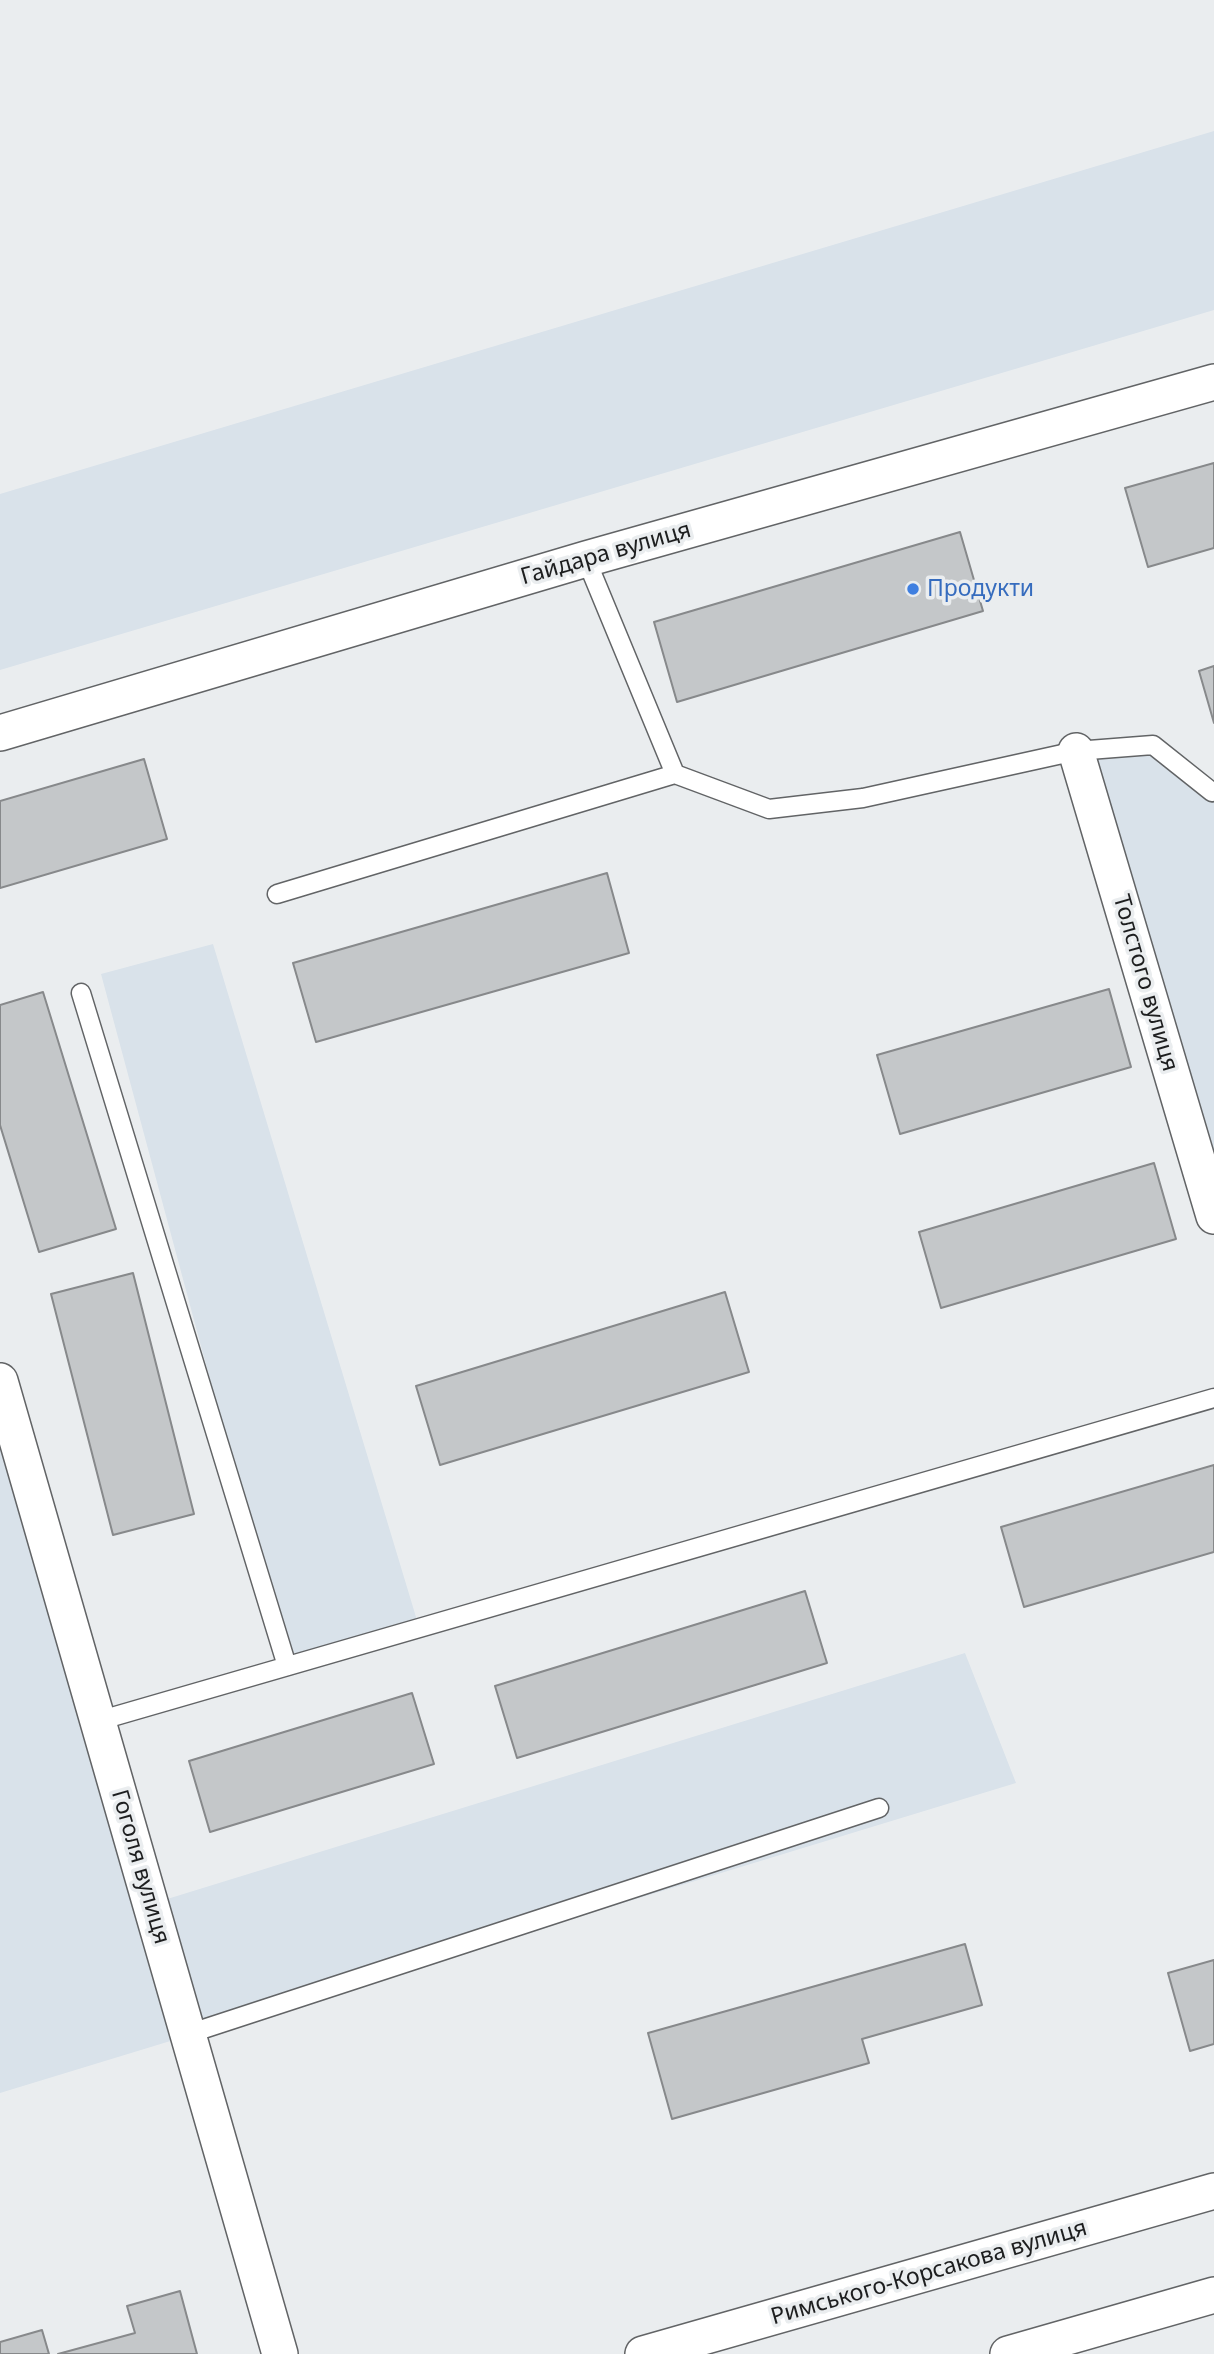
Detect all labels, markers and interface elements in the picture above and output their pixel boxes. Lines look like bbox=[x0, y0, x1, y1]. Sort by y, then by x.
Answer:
street label: Гайдара вулиця bbox=[518, 517, 694, 591]
place label: Продукти bbox=[927, 575, 1034, 603]
marker: Продукти bbox=[905, 581, 921, 597]
street label: Толстого вулиця bbox=[1107, 892, 1183, 1074]
street label: Гоголя вулиця bbox=[105, 1787, 175, 1947]
street label: Римського-Корсакова вулиця bbox=[768, 2215, 1090, 2331]

